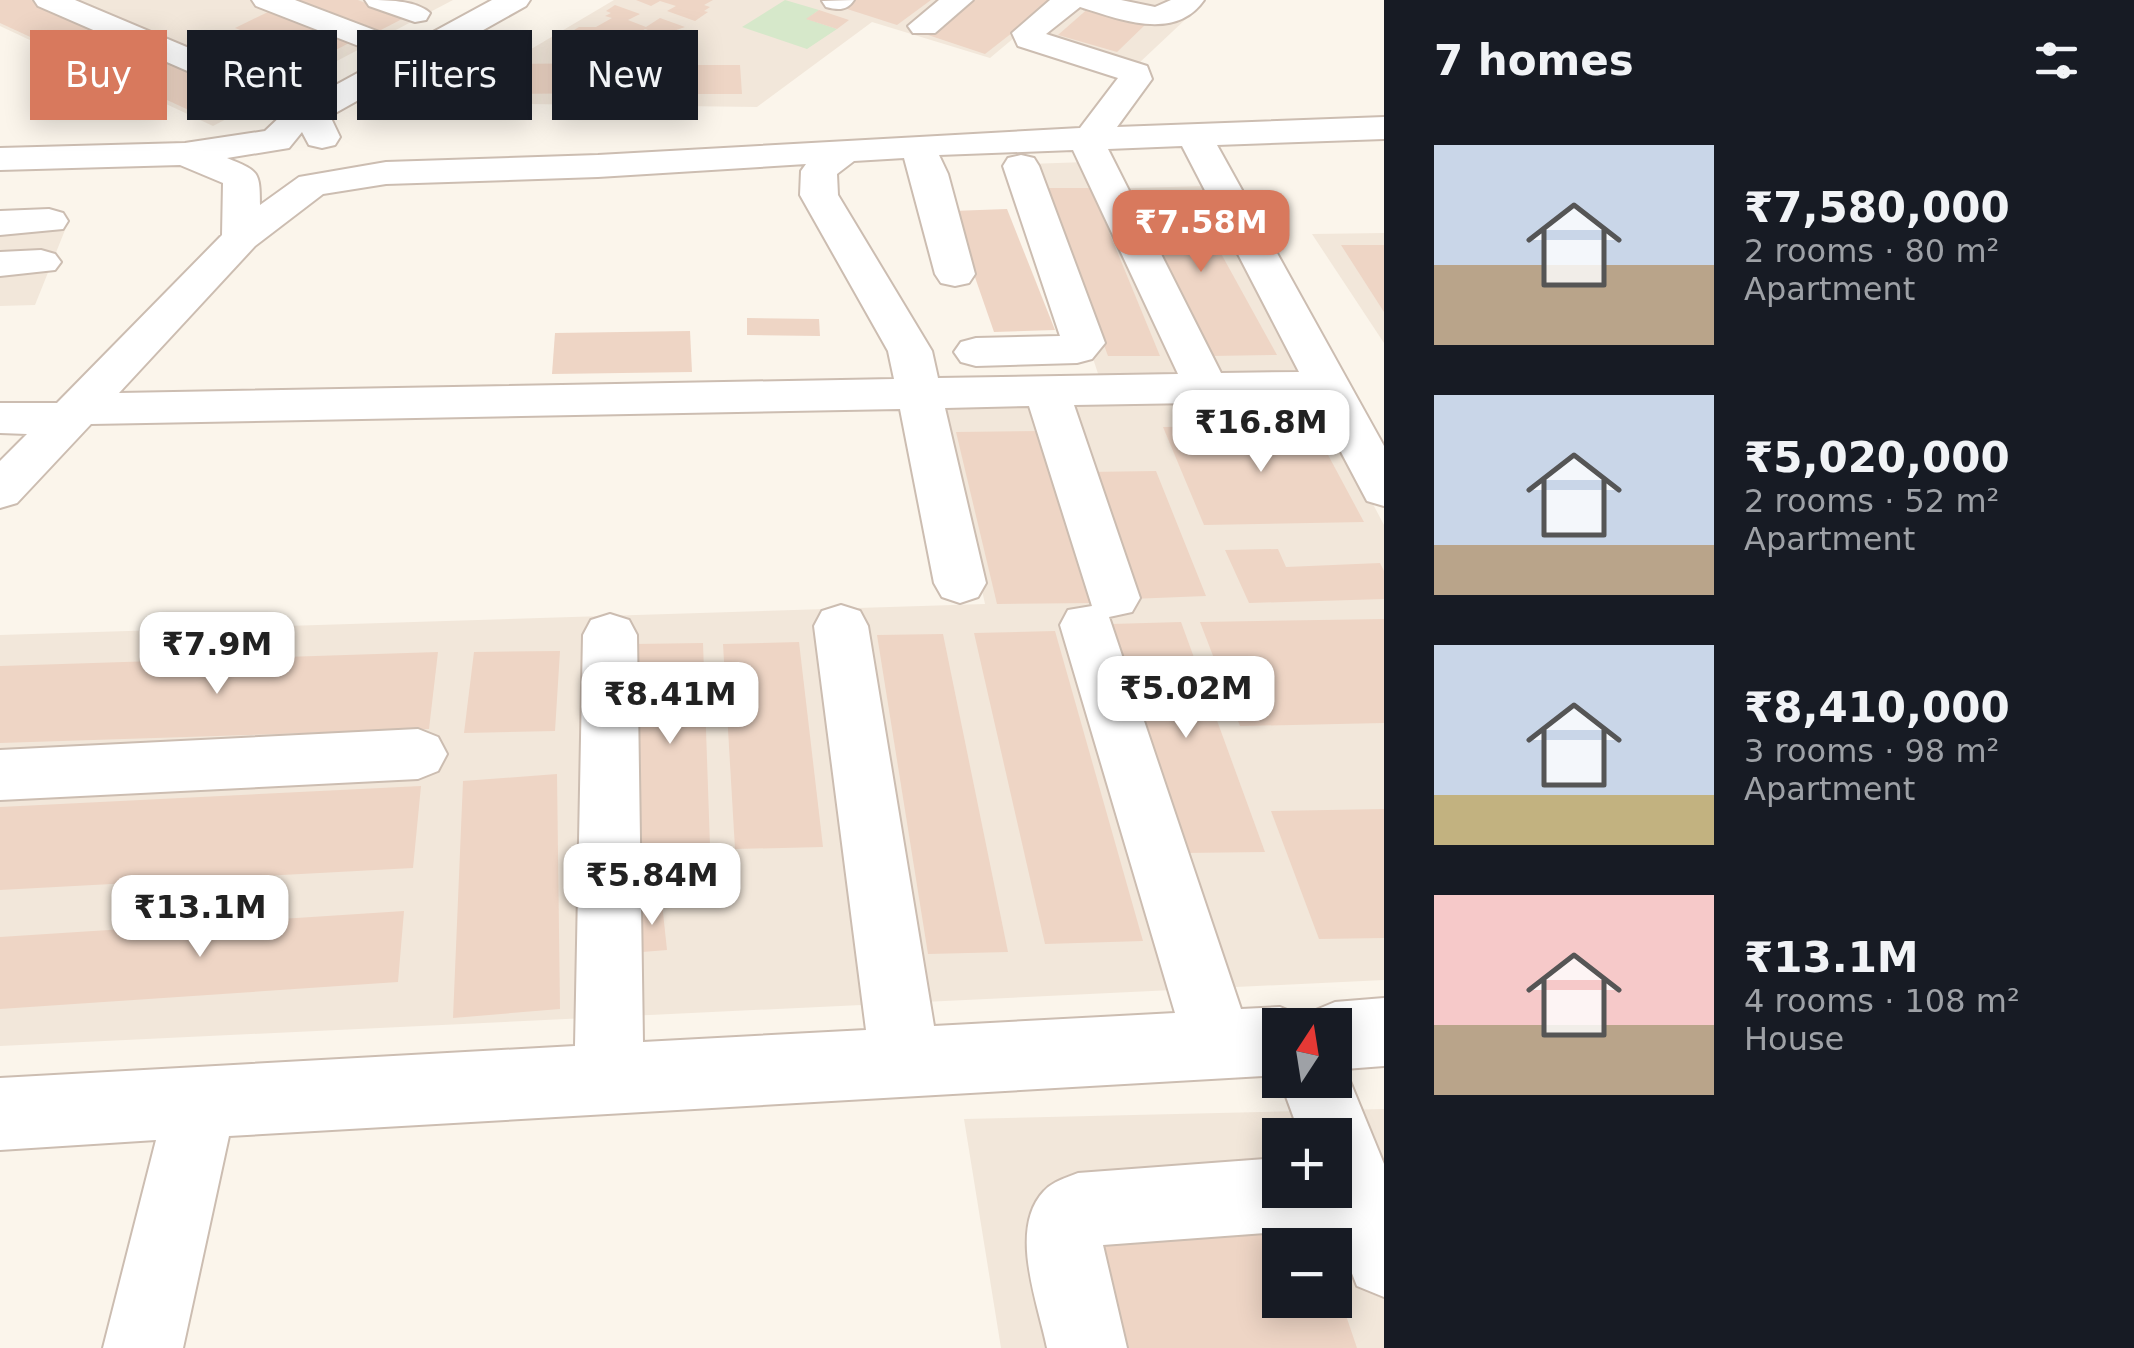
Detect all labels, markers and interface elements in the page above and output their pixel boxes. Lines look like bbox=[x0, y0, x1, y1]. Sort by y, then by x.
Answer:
chip: Buy bbox=[30, 30, 167, 120]
chip: Rent bbox=[187, 30, 337, 120]
chip: Filters bbox=[357, 30, 532, 120]
chip: New bbox=[552, 30, 698, 120]
icon: filters bbox=[2029, 33, 2084, 88]
text: 7 homes bbox=[1434, 36, 1634, 85]
text: ₹7,580,000 bbox=[1744, 183, 2010, 232]
icon: home bbox=[1514, 185, 1634, 305]
pin: ₹7.58M bbox=[1120, 190, 1282, 275]
text: ₹7.58M bbox=[1134, 203, 1268, 241]
text: 2 rooms · 80 m² bbox=[1744, 232, 1999, 270]
text: Apartment bbox=[1744, 270, 1915, 308]
pin: ₹16.8M bbox=[1180, 390, 1342, 475]
text: ₹16.8M bbox=[1194, 403, 1328, 441]
text: ₹5,020,000 bbox=[1744, 433, 2010, 482]
icon: home bbox=[1514, 435, 1634, 555]
text: 2 rooms · 52 m² bbox=[1744, 482, 1999, 520]
text: Apartment bbox=[1744, 520, 1915, 558]
pin: ₹7.9M bbox=[147, 612, 287, 697]
text: ₹7.9M bbox=[162, 625, 272, 663]
pin: ₹5.02M bbox=[1105, 656, 1267, 741]
pin: ₹8.41M bbox=[589, 662, 751, 747]
text: ₹5.02M bbox=[1119, 669, 1253, 707]
text: ₹8.41M bbox=[603, 675, 737, 713]
text: ₹8,410,000 bbox=[1744, 683, 2010, 732]
icon: home bbox=[1514, 685, 1634, 805]
text: 3 rooms · 98 m² bbox=[1744, 732, 1999, 770]
text: Apartment bbox=[1744, 770, 1915, 808]
pin: ₹5.84M bbox=[571, 843, 733, 928]
text: ₹5.84M bbox=[585, 856, 719, 894]
pin: ₹13.1M bbox=[119, 875, 281, 960]
text: ₹13.1M bbox=[133, 888, 267, 926]
text: ₹13.1M bbox=[1744, 933, 1919, 982]
icon: home bbox=[1514, 935, 1634, 1055]
text: 4 rooms · 108 m² bbox=[1744, 982, 2020, 1020]
north arrow bbox=[1262, 1008, 1352, 1098]
map controls bbox=[1262, 1008, 1352, 1318]
text: House bbox=[1744, 1020, 1844, 1058]
button: + bbox=[1262, 1118, 1352, 1208]
button: − bbox=[1262, 1228, 1352, 1318]

